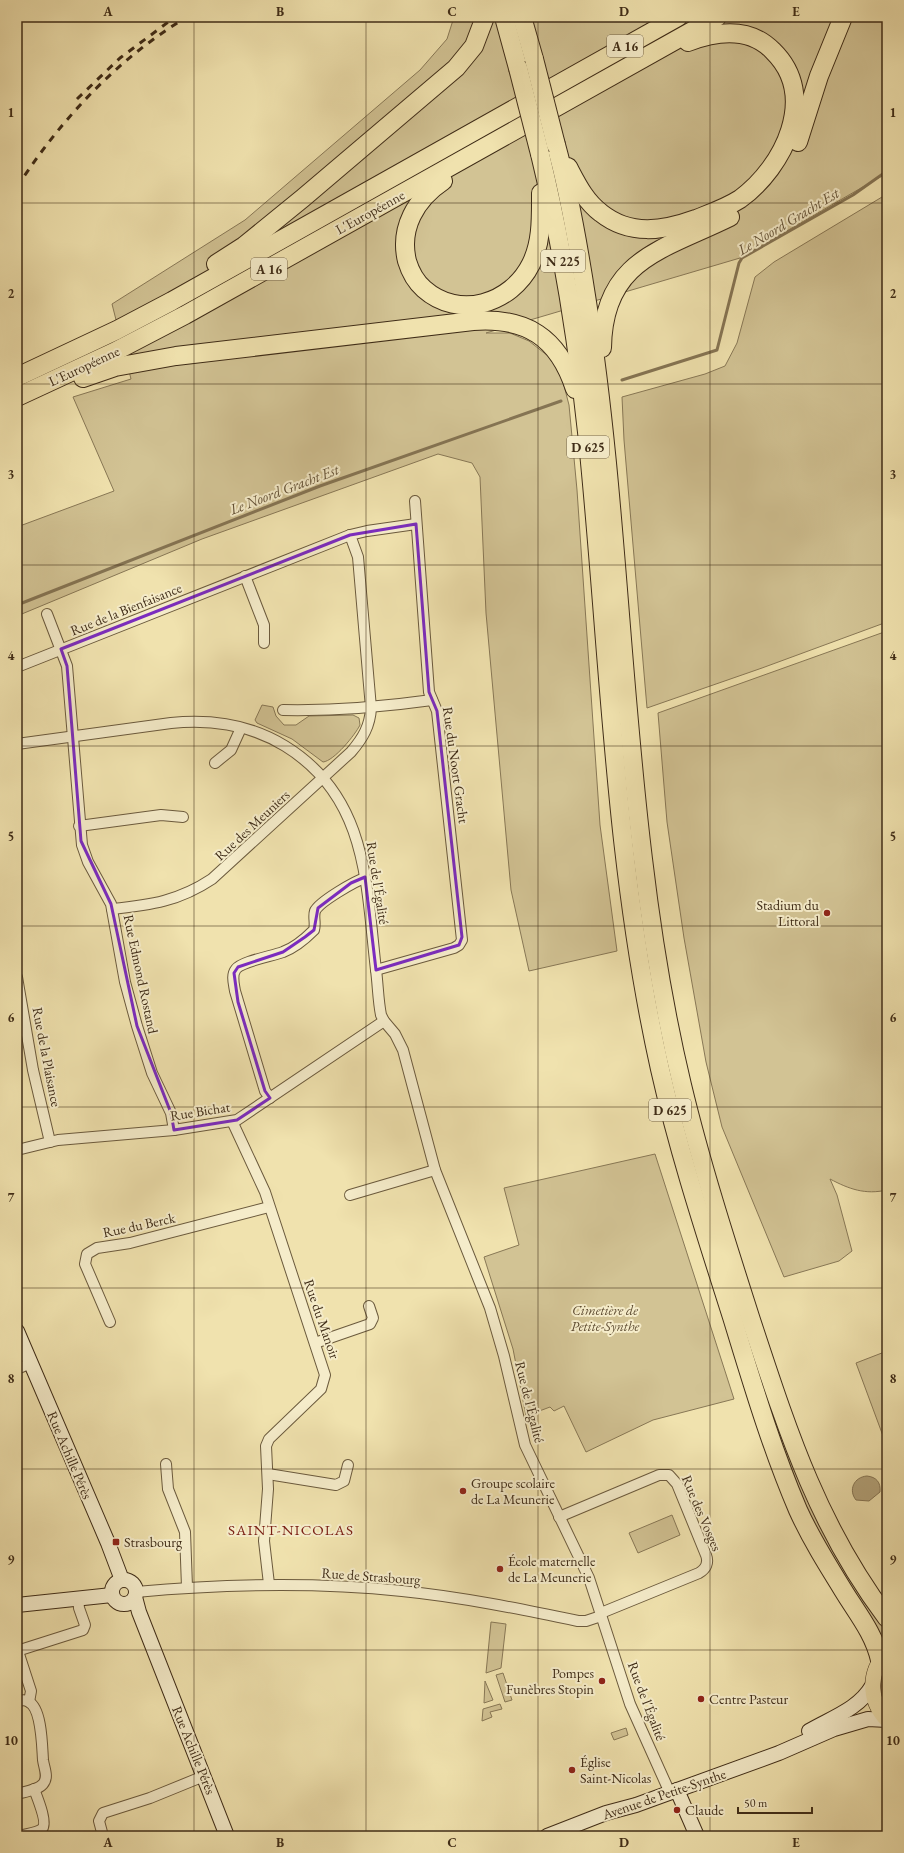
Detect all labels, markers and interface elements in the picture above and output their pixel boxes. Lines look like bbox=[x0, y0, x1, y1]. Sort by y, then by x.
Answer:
text: A bbox=[102, 3, 113, 20]
text: B bbox=[276, 3, 284, 20]
text: C bbox=[447, 3, 457, 20]
text: D bbox=[619, 3, 629, 20]
text: E bbox=[792, 3, 800, 20]
road number: A 16 bbox=[607, 35, 643, 57]
text: 1 bbox=[8, 104, 15, 121]
text: 1 bbox=[890, 104, 897, 121]
water label: Le Noord Gracht Est bbox=[733, 183, 843, 259]
street label: L'Européenne bbox=[332, 185, 408, 238]
road number: N 225 bbox=[541, 250, 585, 272]
road number: A 16 bbox=[251, 258, 287, 280]
text: 2 bbox=[8, 285, 15, 302]
text: 2 bbox=[890, 285, 897, 302]
street label: L'Européenne bbox=[46, 342, 123, 390]
road number: D 625 bbox=[567, 436, 609, 458]
water label: Le Noord Gracht Est bbox=[226, 459, 342, 519]
text: 3 bbox=[8, 466, 15, 483]
text: 3 bbox=[890, 466, 897, 483]
street label: Rue de la Bienfaisance bbox=[68, 578, 185, 640]
text: 4 bbox=[8, 647, 15, 664]
text: 4 bbox=[890, 647, 897, 664]
street label: Rue du Noort Gracht bbox=[439, 706, 473, 825]
street label: Rue des Meuniers bbox=[211, 785, 294, 864]
text: 5 bbox=[8, 828, 14, 845]
text: 5 bbox=[890, 828, 896, 845]
street label: Rue de l'Égalité bbox=[363, 840, 393, 926]
place label: Stadium du Littoral bbox=[756, 896, 820, 930]
marker: Stadium du Littoral bbox=[822, 908, 832, 918]
street label: Rue Edmond Rostand bbox=[120, 913, 163, 1036]
street label: Rue de la Plaisance bbox=[29, 1006, 66, 1109]
text: 6 bbox=[8, 1009, 15, 1026]
text: 6 bbox=[890, 1009, 897, 1026]
street label: Rue Bichat bbox=[169, 1097, 232, 1125]
road number: D 625 bbox=[649, 1099, 691, 1121]
text: 7 bbox=[8, 1189, 15, 1206]
text: 7 bbox=[890, 1189, 897, 1206]
street label: Rue du Berck bbox=[101, 1208, 177, 1241]
street label: Rue du Manoir bbox=[300, 1277, 344, 1362]
park label: Cimetière de Petite-Synthe bbox=[571, 1301, 639, 1335]
street label: Rue de l'Égalité bbox=[511, 1359, 549, 1445]
text: 8 bbox=[8, 1370, 15, 1387]
text: 8 bbox=[890, 1370, 897, 1387]
street label: Rue Achille Pérès bbox=[43, 1408, 97, 1502]
street label: Rue des Vosges bbox=[678, 1472, 726, 1554]
place label: Groupe scolaire de La Meunerie bbox=[471, 1474, 555, 1508]
marker: Groupe scolaire de La Meunerie bbox=[458, 1486, 468, 1496]
district label: SAINT-NICOLAS bbox=[228, 1520, 354, 1539]
place label: Strasbourg bbox=[124, 1533, 183, 1551]
marker: Strasbourg bbox=[111, 1537, 121, 1547]
text: 9 bbox=[8, 1551, 15, 1568]
text: 9 bbox=[890, 1551, 897, 1568]
place label: École maternelle de La Meunerie bbox=[508, 1552, 596, 1586]
street label: Rue de Strasbourg bbox=[321, 1564, 422, 1588]
marker: École maternelle de La Meunerie bbox=[495, 1564, 505, 1574]
street label: Rue de l'Égalité bbox=[624, 1659, 671, 1744]
place label: Pompes Funèbres Stopin bbox=[506, 1664, 595, 1698]
marker: Pompes Funèbres Stopin bbox=[597, 1676, 607, 1686]
place label: Centre Pasteur bbox=[709, 1690, 788, 1708]
marker: Centre Pasteur bbox=[696, 1694, 706, 1704]
street label: Rue Achille Pérès bbox=[168, 1703, 220, 1797]
text: 10 bbox=[4, 1732, 18, 1749]
text: 10 bbox=[886, 1732, 900, 1749]
place label: Église Saint-Nicolas bbox=[580, 1753, 652, 1787]
street label: Avenue de Petite-Synthe bbox=[599, 1764, 729, 1824]
marker: Église Saint-Nicolas bbox=[567, 1765, 577, 1775]
scale bar bbox=[738, 1789, 812, 1815]
text: 50 m bbox=[744, 1795, 768, 1811]
place label: Claude bbox=[685, 1801, 724, 1819]
marker: Claude bbox=[672, 1805, 682, 1815]
text: A bbox=[102, 1834, 113, 1851]
text: B bbox=[276, 1834, 284, 1851]
text: C bbox=[447, 1834, 457, 1851]
text: D bbox=[619, 1834, 629, 1851]
text: E bbox=[792, 1834, 800, 1851]

